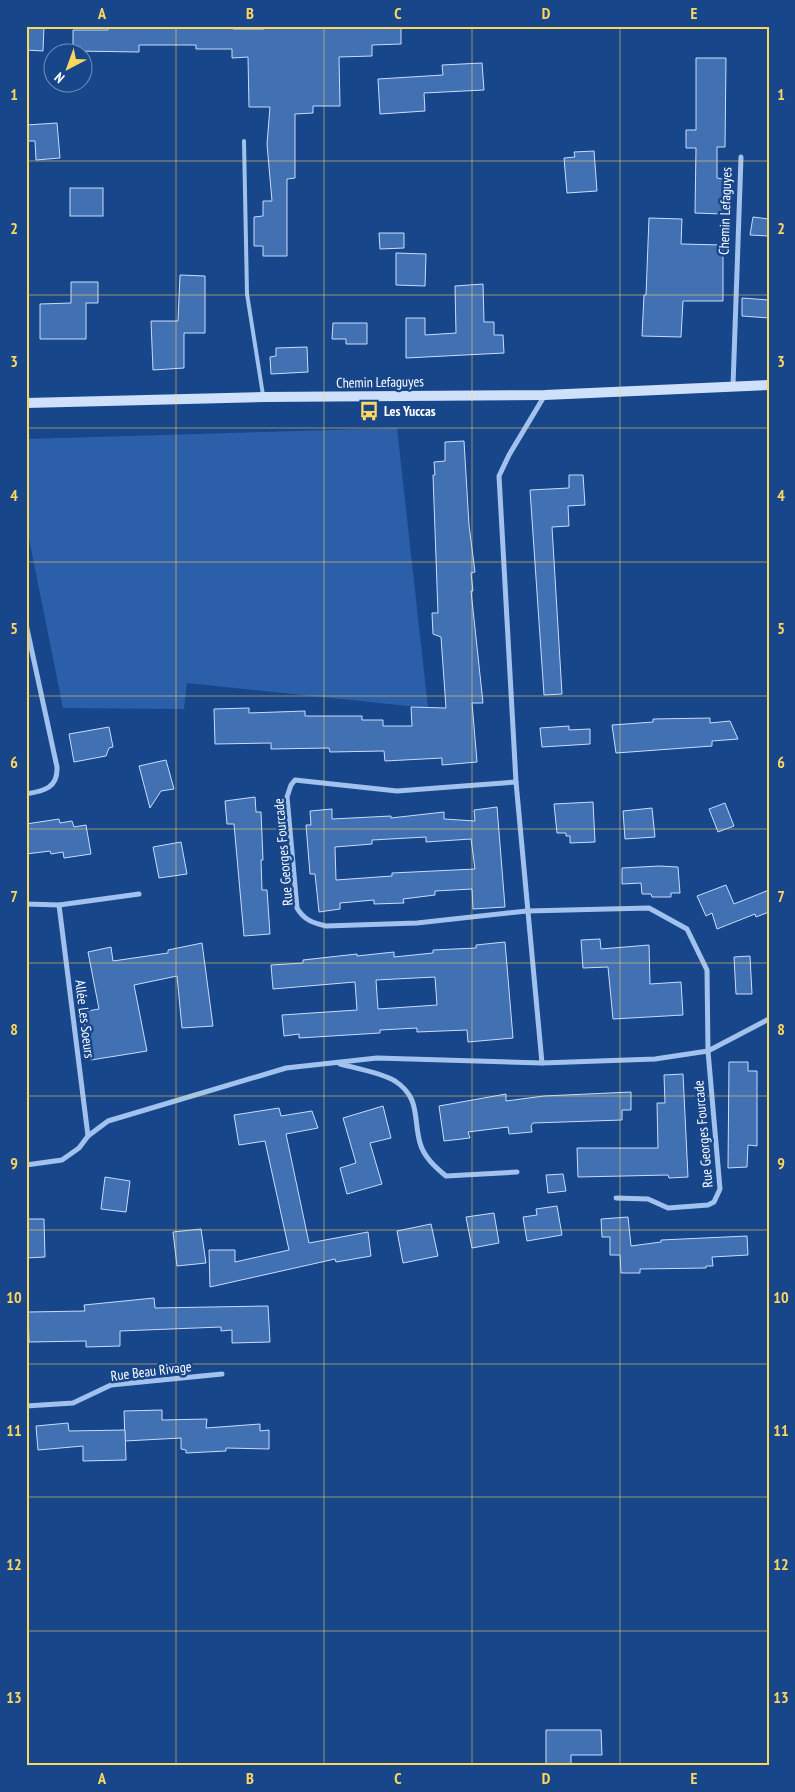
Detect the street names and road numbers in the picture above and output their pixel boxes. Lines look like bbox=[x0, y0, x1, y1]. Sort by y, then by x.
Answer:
street label: Chemin Lefaguyes bbox=[714, 167, 736, 255]
street label: Chemin Lefaguyes bbox=[336, 372, 424, 392]
street label: Rue Georges Fourcade bbox=[269, 797, 297, 906]
street label: Allée Les Soeurs bbox=[71, 979, 99, 1059]
street label: Rue Georges Fourcade bbox=[689, 1079, 717, 1188]
street label: Rue Beau Rivage bbox=[110, 1357, 193, 1385]

